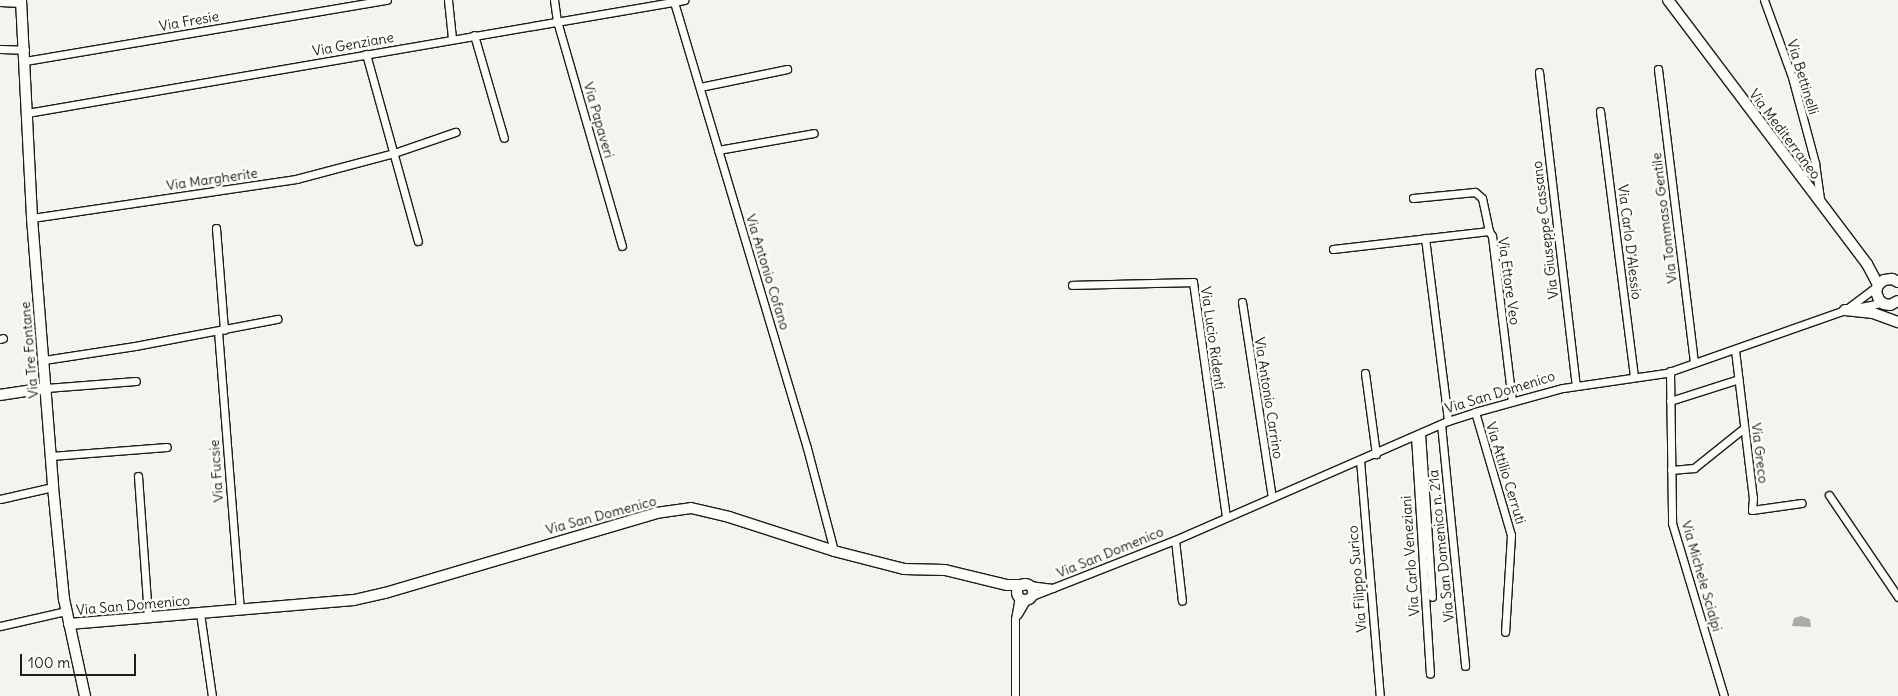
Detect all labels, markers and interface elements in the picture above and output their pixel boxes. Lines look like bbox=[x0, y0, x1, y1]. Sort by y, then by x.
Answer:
street label: Via Fresie bbox=[158, 7, 220, 35]
street label: Via Genziane bbox=[311, 29, 395, 59]
street label: Via Bettinelli bbox=[1784, 37, 1822, 117]
street label: Via Papaveri bbox=[580, 80, 618, 160]
street label: Via Mediterraneo bbox=[1746, 86, 1824, 182]
street label: Via Tommaso Gentile bbox=[1648, 152, 1680, 284]
street label: Via Giuseppe Cassano bbox=[1528, 160, 1562, 300]
street label: Via Margherite bbox=[165, 164, 259, 194]
street label: Via Carlo D'Alessio bbox=[1615, 183, 1645, 301]
street label: Via Antonio Cofano bbox=[742, 212, 794, 332]
street label: Via Ettore Veo bbox=[1495, 236, 1523, 326]
street label: Via Lucio Ridenti bbox=[1197, 285, 1229, 391]
street label: Via Tre Fontane bbox=[16, 301, 42, 399]
street label: Via Antonio Carrino bbox=[1251, 336, 1287, 460]
street label: Via San Domenico bbox=[1443, 367, 1557, 417]
street label: Via Attilio Cerruti bbox=[1482, 420, 1530, 526]
street label: Via Greco bbox=[1748, 422, 1772, 484]
street label: Via Fucsie bbox=[205, 439, 227, 503]
street label: Via San Domenico n. 21a bbox=[1425, 469, 1457, 623]
street label: Via San Domenico bbox=[544, 492, 658, 538]
street label: Via Carlo Veneziani bbox=[1397, 495, 1423, 617]
street label: Via Michele Scialpi bbox=[1678, 519, 1726, 633]
street label: Via San Domenico bbox=[1054, 523, 1166, 581]
street label: Via Filippo Surico bbox=[1344, 525, 1370, 633]
street label: Via San Domenico bbox=[75, 592, 191, 618]
scale bar bbox=[22, 644, 139, 676]
text: 100 m bbox=[28, 653, 70, 672]

